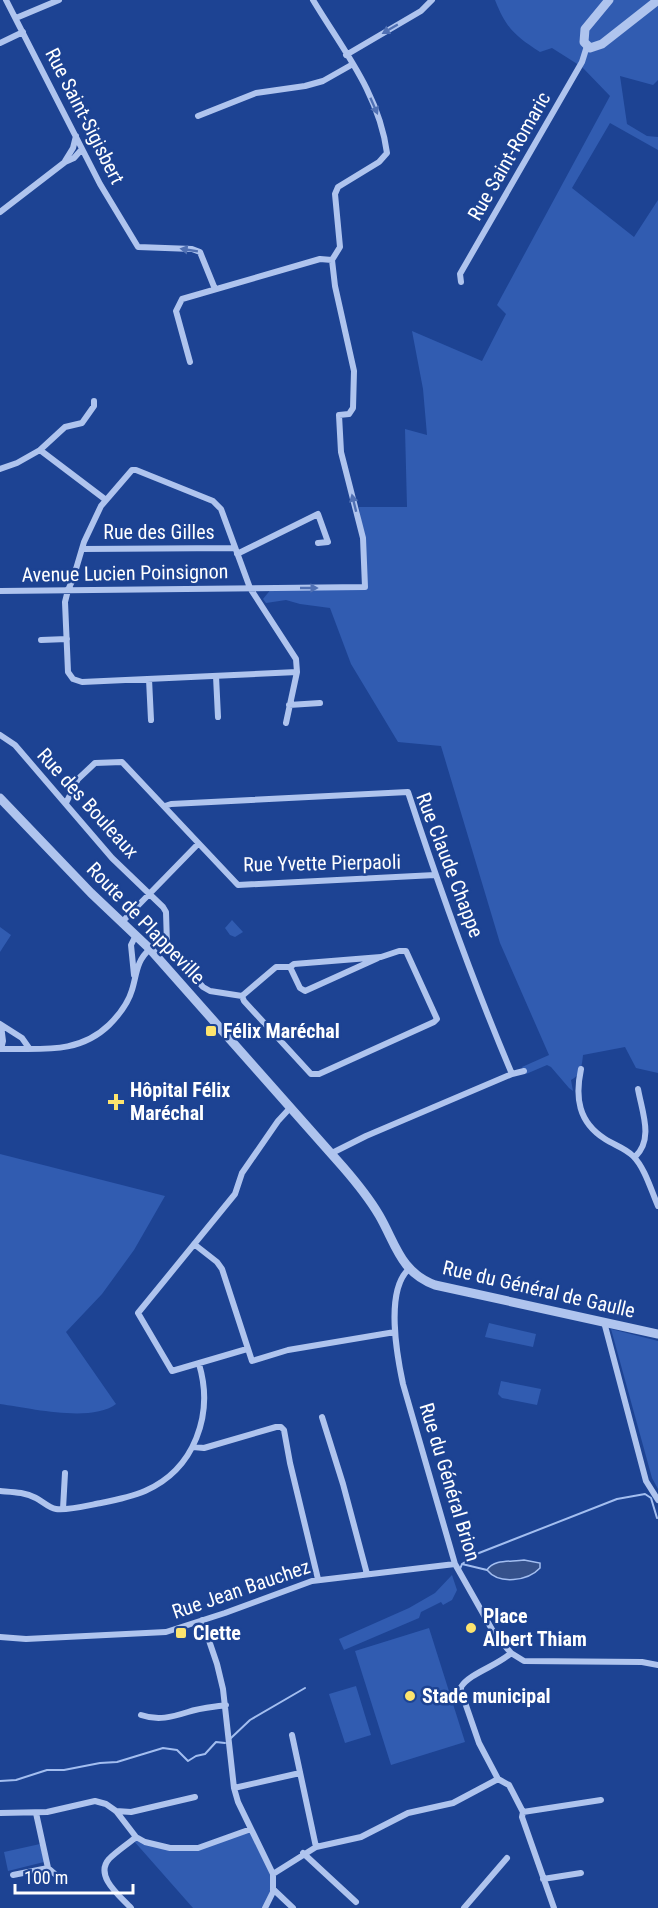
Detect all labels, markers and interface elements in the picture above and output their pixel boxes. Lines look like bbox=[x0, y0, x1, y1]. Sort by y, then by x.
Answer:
one-way arrow bbox=[382, 23, 398, 34]
street label: Rue Saint-Sigisbert bbox=[40, 44, 130, 188]
street label: Rue Saint-Romaric bbox=[462, 87, 556, 225]
one-way arrow bbox=[370, 97, 379, 114]
one-way arrow bbox=[179, 245, 198, 254]
one-way arrow bbox=[349, 494, 359, 512]
street label: Rue des Gilles bbox=[103, 520, 215, 544]
street label: Avenue Lucien Poinsignon bbox=[21, 559, 229, 587]
one-way arrow bbox=[299, 583, 318, 593]
street label: Rue des Bouleaux bbox=[32, 743, 144, 863]
street label: Rue Claude Chappe bbox=[411, 789, 489, 941]
street label: Rue Yvette Pierpaoli bbox=[243, 850, 401, 876]
street label: Route de Plappeville bbox=[82, 857, 210, 989]
place label: Félix Maréchal bbox=[223, 1019, 340, 1043]
marker: Félix Maréchal bbox=[204, 1024, 218, 1038]
place label: Hôpital Félix Maréchal bbox=[130, 1078, 230, 1125]
marker: Hôpital Félix Maréchal bbox=[107, 1093, 125, 1111]
street label: Rue du Général de Gaulle bbox=[440, 1255, 638, 1323]
street label: Rue du Général Brion bbox=[414, 1400, 486, 1564]
street label: Rue Jean Bauchez bbox=[169, 1554, 313, 1624]
place label: Place Albert Thiam bbox=[483, 1604, 587, 1651]
place label: Clette bbox=[193, 1621, 241, 1645]
marker: Place Albert Thiam bbox=[464, 1621, 478, 1635]
marker: Clette bbox=[174, 1626, 188, 1640]
place label: Stade municipal bbox=[422, 1684, 551, 1708]
marker: Stade municipal bbox=[403, 1689, 417, 1703]
scale bar bbox=[15, 1857, 134, 1895]
text: 100 m bbox=[24, 1867, 68, 1888]

